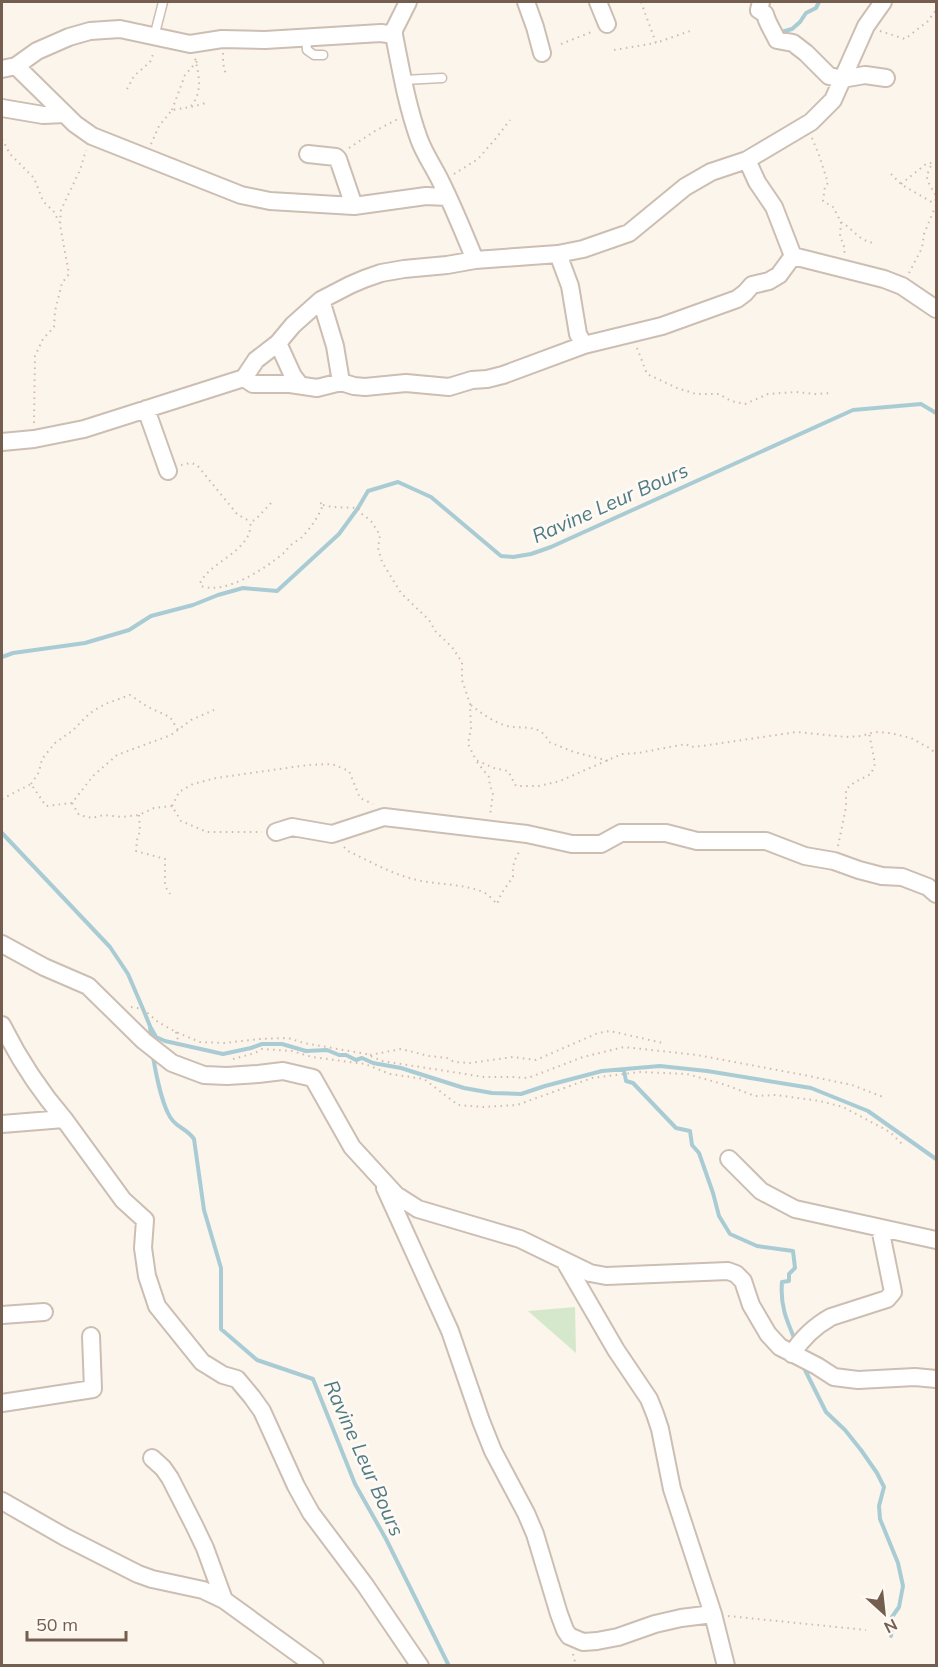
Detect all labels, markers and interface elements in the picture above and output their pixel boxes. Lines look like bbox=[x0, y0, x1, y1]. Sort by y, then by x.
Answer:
water label: Ravine Leur Bours bbox=[528, 457, 692, 548]
water label: Ravine Leur Bours bbox=[319, 1376, 410, 1540]
north arrow bbox=[854, 1583, 914, 1643]
scale bar bbox=[27, 1604, 126, 1642]
text: 50 m bbox=[36, 1613, 78, 1636]
text: N bbox=[881, 1615, 901, 1638]

